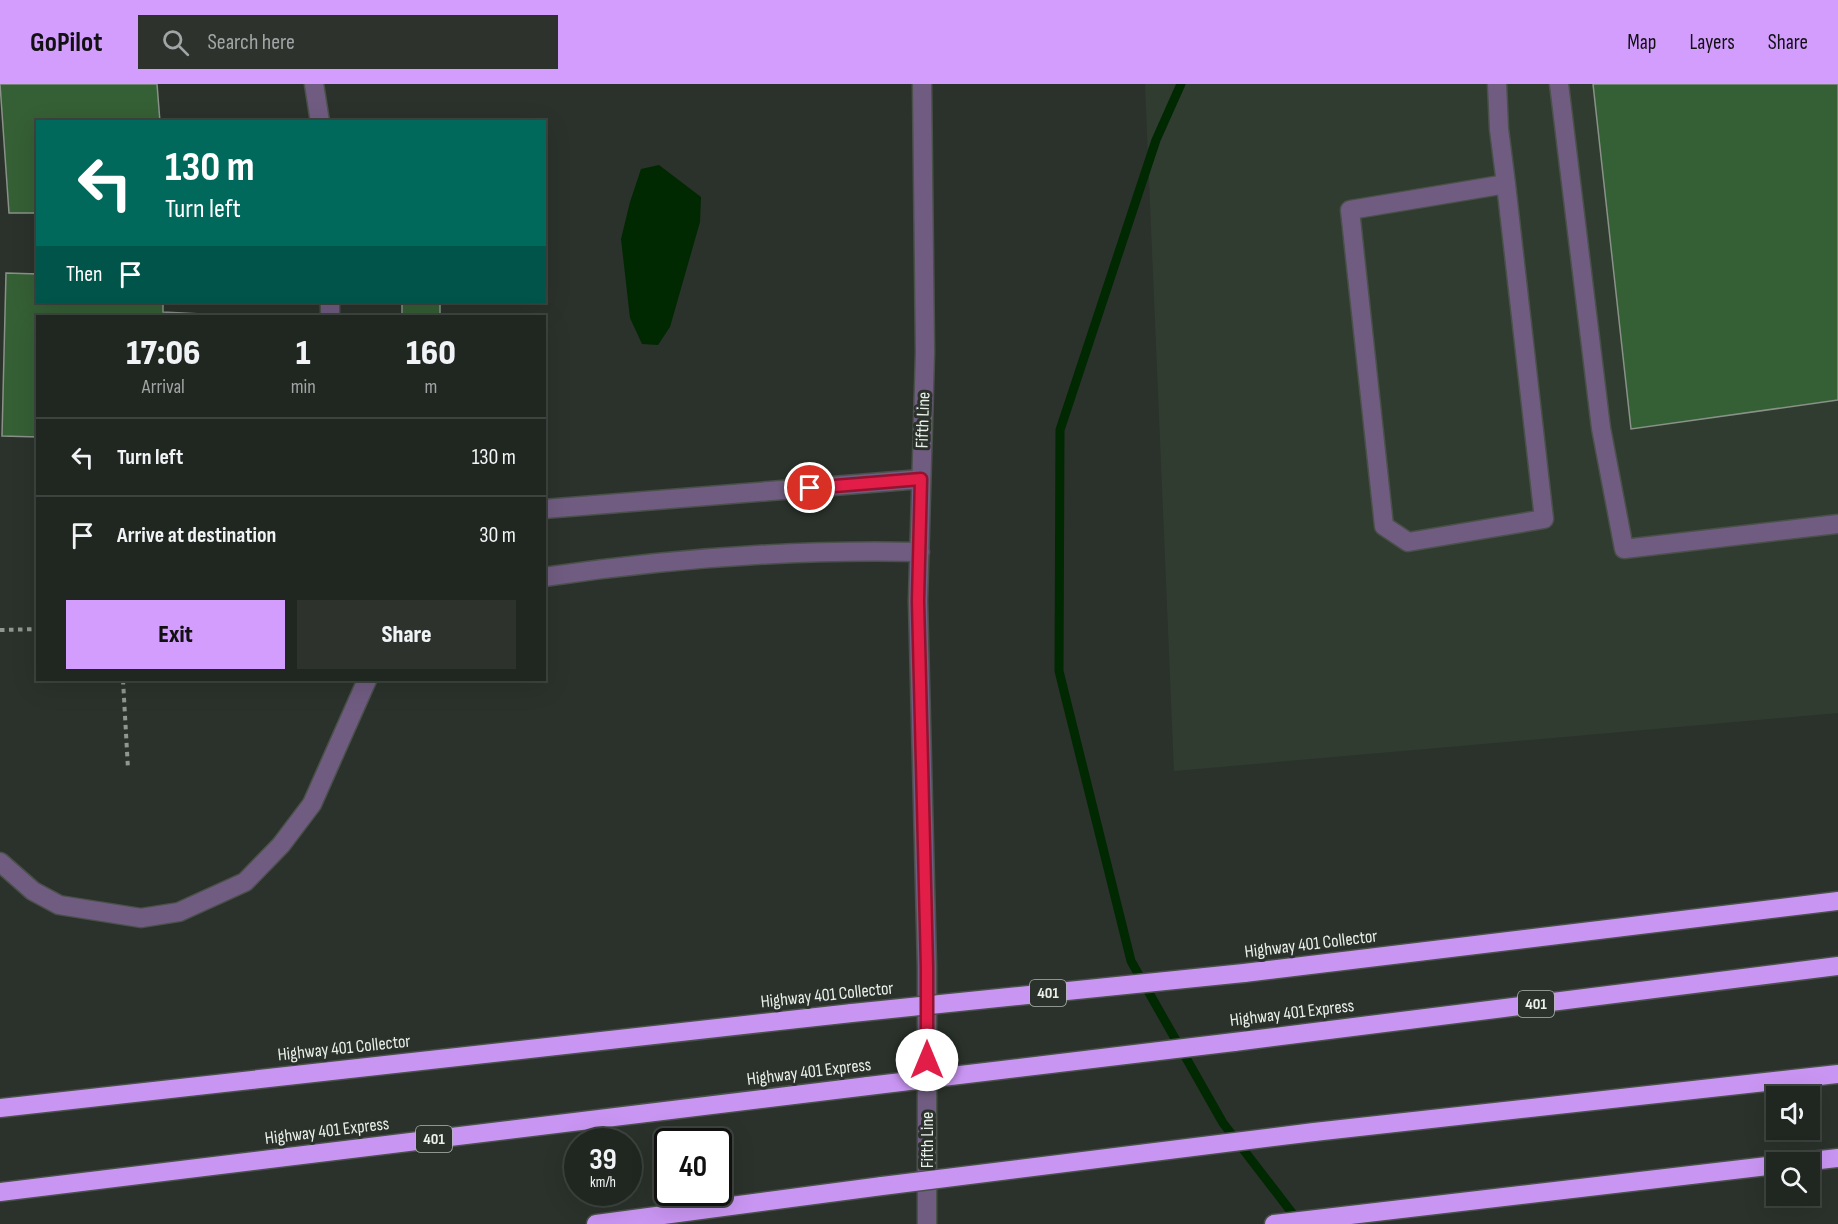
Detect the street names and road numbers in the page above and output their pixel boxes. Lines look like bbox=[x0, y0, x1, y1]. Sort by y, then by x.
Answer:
street label: Fifth Line bbox=[912, 391, 934, 449]
street label: Highway 401 Collector bbox=[1243, 925, 1379, 963]
street label: Highway 401 Collector bbox=[759, 978, 895, 1012]
road number: 401 bbox=[1030, 980, 1066, 1006]
road number: 401 bbox=[1518, 991, 1554, 1017]
street label: Highway 401 Express bbox=[1229, 995, 1355, 1031]
street label: Highway 401 Collector bbox=[276, 1031, 412, 1065]
street label: Highway 401 Express bbox=[746, 1054, 872, 1090]
street label: Fifth Line bbox=[917, 1112, 938, 1168]
street label: Highway 401 Express bbox=[264, 1113, 390, 1149]
road number: 401 bbox=[416, 1126, 452, 1152]

